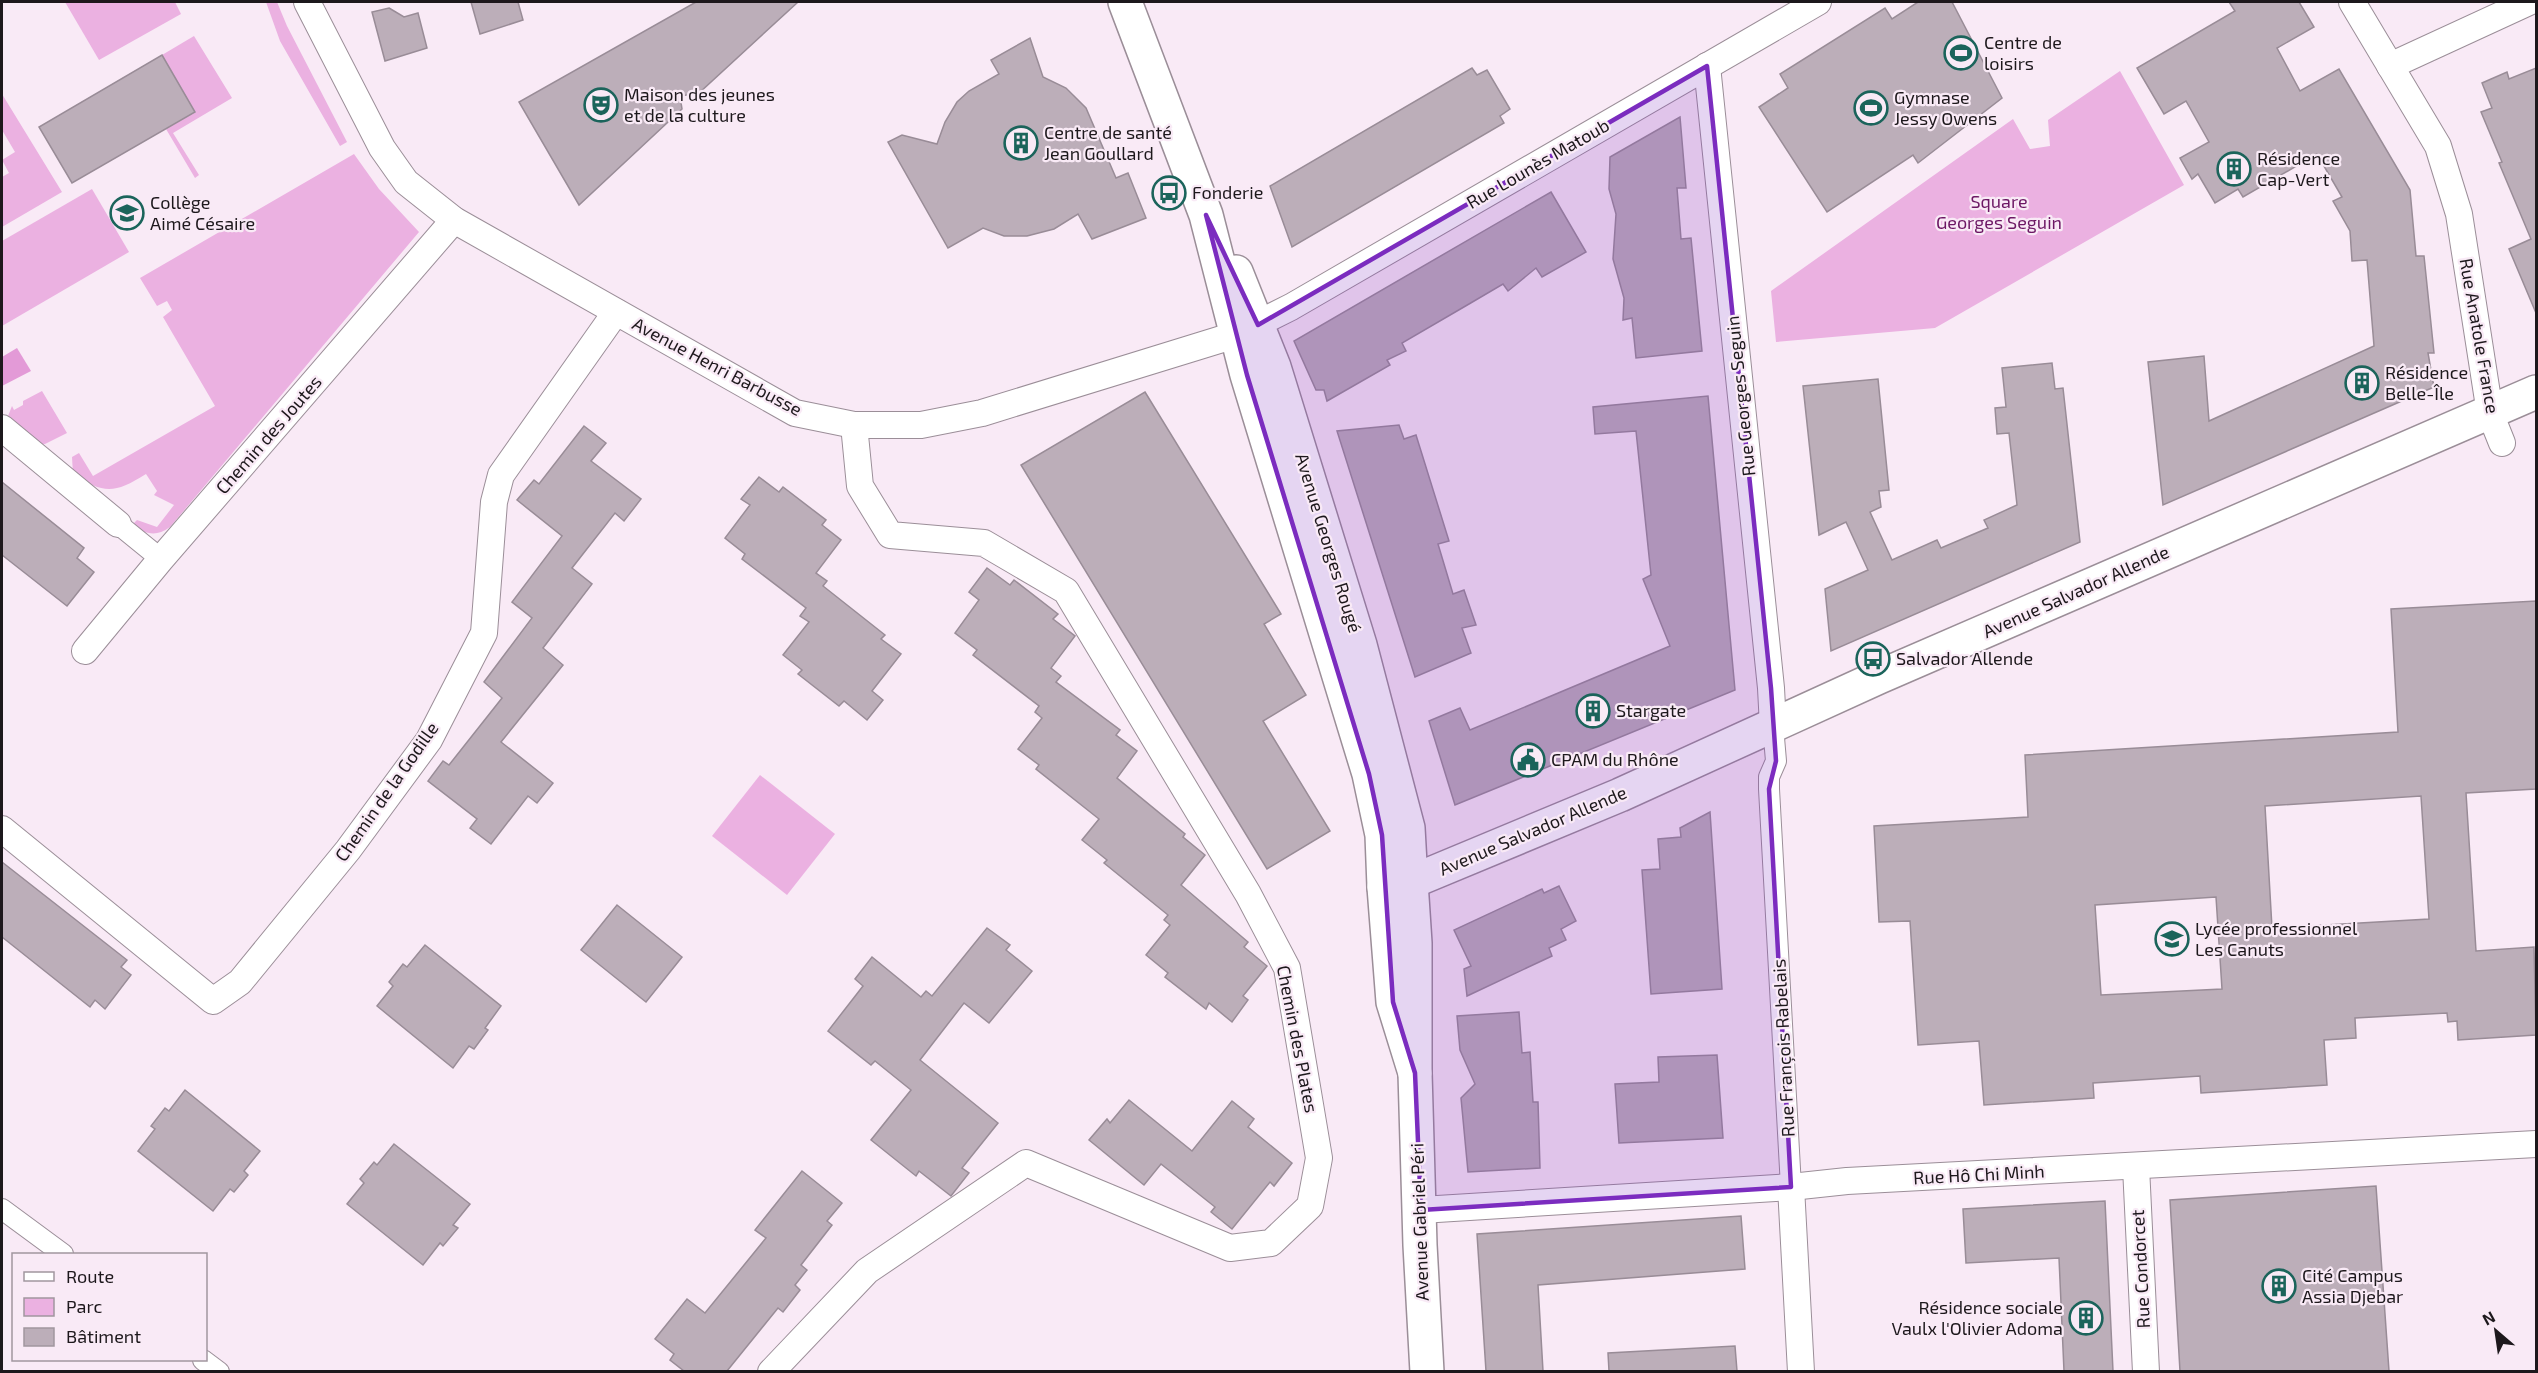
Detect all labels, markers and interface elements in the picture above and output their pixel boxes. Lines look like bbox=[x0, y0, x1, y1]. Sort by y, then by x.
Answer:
place label: Centre de loisirs bbox=[1984, 31, 2062, 74]
sports icon: Centre de loisirs bbox=[1943, 35, 1979, 71]
place label: Maison des jeunes et de la culture bbox=[624, 83, 775, 126]
place label: Gymnase Jessy Owens bbox=[1894, 86, 1997, 129]
theatre icon: Maison des jeunes et de la culture bbox=[583, 87, 619, 123]
sports icon: Gymnase Jessy Owens bbox=[1853, 90, 1889, 126]
street label: Rue Lounès Matoub bbox=[1462, 113, 1613, 213]
place label: Centre de santé Jean Goullard bbox=[1044, 121, 1172, 164]
building icon: Centre de santé Jean Goullard bbox=[1003, 125, 1039, 161]
place label: Résidence Cap-Vert bbox=[2257, 147, 2340, 190]
building icon: Résidence Cap-Vert bbox=[2216, 151, 2252, 187]
bus stop icon: Fonderie bbox=[1151, 175, 1187, 211]
place label: Fonderie bbox=[1192, 181, 1263, 203]
park label: Square Georges Seguin bbox=[1936, 190, 2062, 233]
place label: Collège Aimé Césaire bbox=[150, 191, 255, 234]
school or university icon: Collège Aimé Césaire bbox=[109, 195, 145, 231]
street label: Rue Anatole France bbox=[2455, 256, 2504, 415]
street label: Avenue Henri Barbusse bbox=[629, 312, 806, 420]
street label: Rue Georges Seguin bbox=[1721, 315, 1759, 477]
place label: Résidence Belle-Île bbox=[2385, 361, 2468, 404]
building icon: Résidence Belle-Île bbox=[2344, 365, 2380, 401]
street label: Chemin des Joutes bbox=[211, 370, 326, 498]
street label: Avenue Georges Rougé bbox=[1291, 450, 1367, 635]
street label: Avenue Salvador Allende bbox=[1979, 540, 2172, 642]
bus stop icon: Salvador Allende bbox=[1855, 641, 1891, 677]
place label: Salvador Allende bbox=[1896, 647, 2033, 669]
building icon: Stargate bbox=[1575, 693, 1611, 729]
place label: Stargate bbox=[1616, 699, 1686, 721]
street label: Chemin de la Godille bbox=[330, 718, 443, 865]
public building icon: CPAM du Rhône bbox=[1510, 742, 1546, 778]
place label: CPAM du Rhône bbox=[1551, 748, 1679, 770]
street label: Avenue Salvador Allende bbox=[1436, 781, 1630, 880]
place label: Lycée professionnel Les Canuts bbox=[2195, 917, 2358, 960]
school or university icon: Lycée professionnel Les Canuts bbox=[2154, 921, 2190, 957]
street label: Rue François Rabelais bbox=[1767, 958, 1800, 1138]
street label: Chemin des Plates bbox=[1273, 963, 1323, 1114]
street label: Avenue Gabriel Péri bbox=[1405, 1143, 1433, 1301]
street label: Rue Hô Chi Minh bbox=[1913, 1160, 2045, 1188]
street label: Rue Condorcet bbox=[2126, 1209, 2154, 1329]
legend bbox=[12, 1253, 207, 1361]
place label: Cité Campus Assia Djebar bbox=[2302, 1264, 2403, 1307]
text: Route bbox=[66, 1265, 114, 1287]
building icon: Cité Campus Assia Djebar bbox=[2261, 1268, 2297, 1304]
text: Parc bbox=[66, 1295, 102, 1317]
place label: Résidence sociale Vaulx l'Olivier Adoma bbox=[1891, 1296, 2063, 1339]
building icon: Résidence sociale Vaulx l'Olivier Adoma bbox=[2068, 1300, 2104, 1336]
north arrow bbox=[2466, 1301, 2526, 1361]
text: N bbox=[2479, 1306, 2498, 1329]
text: Bâtiment bbox=[66, 1325, 141, 1347]

